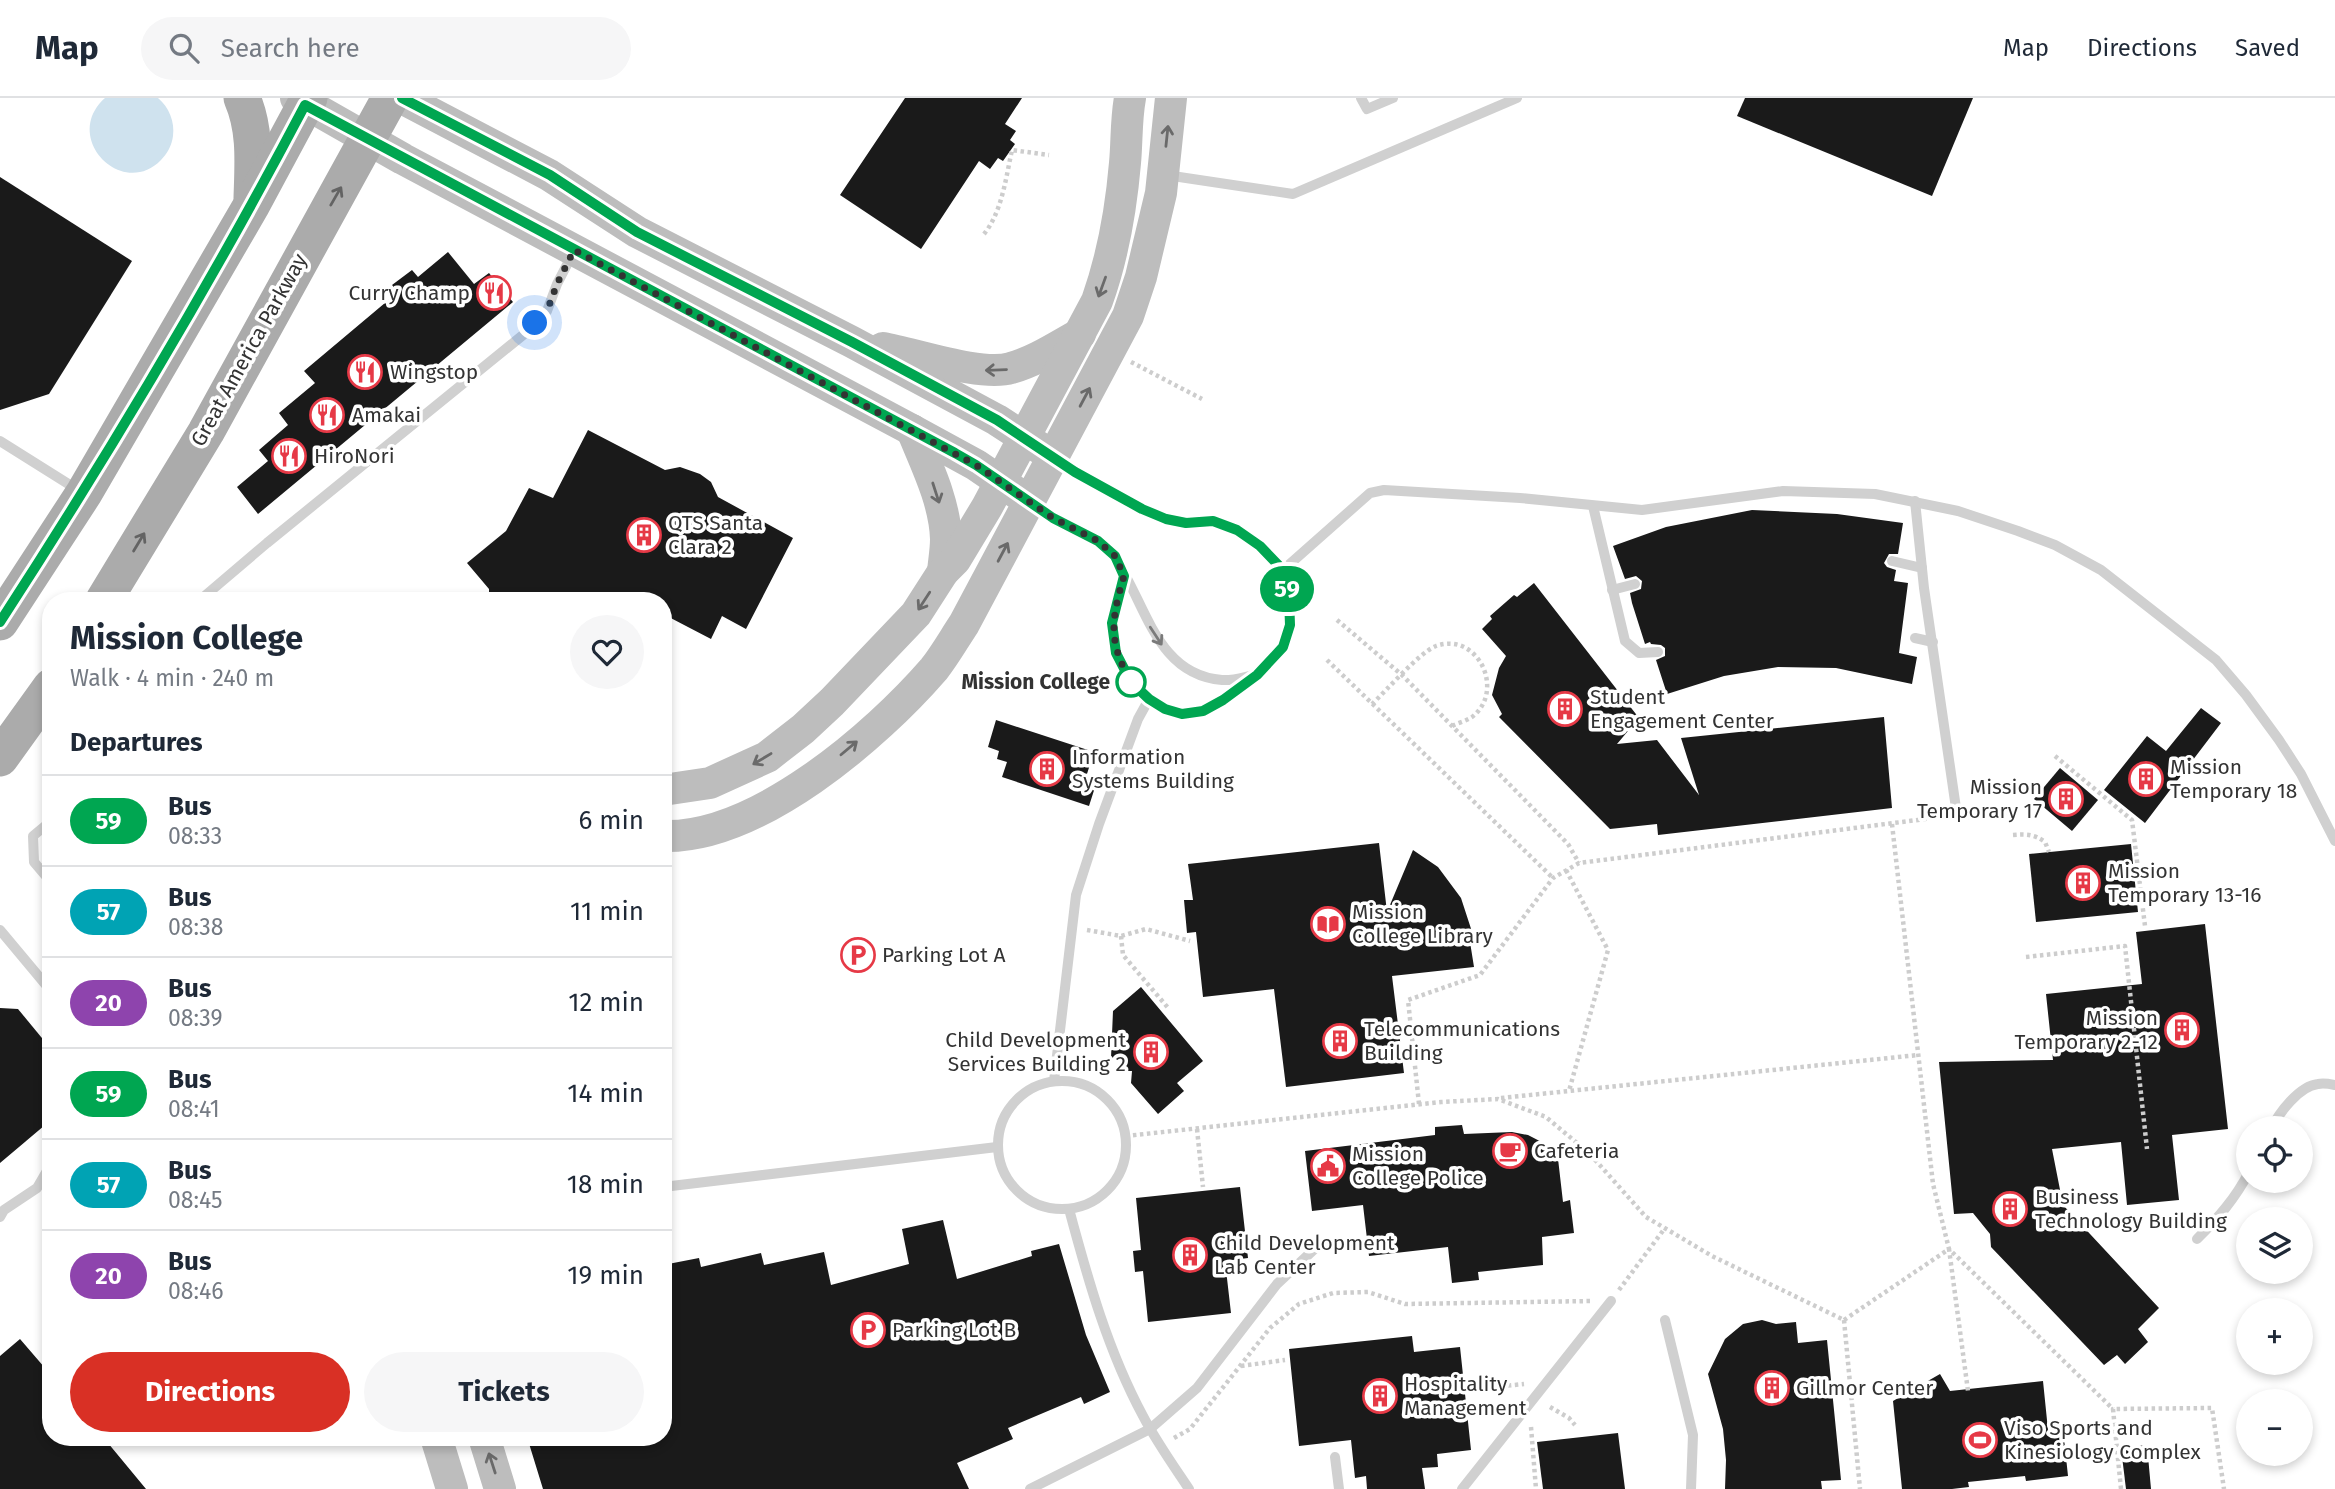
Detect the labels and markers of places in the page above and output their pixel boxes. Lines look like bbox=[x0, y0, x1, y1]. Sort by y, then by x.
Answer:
restaurant icon: Curry Champ bbox=[475, 274, 513, 312]
place label: Curry Champ bbox=[349, 280, 470, 306]
restaurant icon: Wingstop bbox=[346, 353, 384, 391]
place label: Wingstop bbox=[390, 359, 478, 385]
restaurant icon: Amakai bbox=[308, 396, 346, 434]
place label: Amakai bbox=[352, 402, 421, 428]
restaurant icon: HiroNori bbox=[270, 437, 308, 475]
place label: HiroNori bbox=[314, 443, 395, 469]
place label: QTS Santa Clara 2 bbox=[668, 510, 763, 560]
building icon: QTS Santa Clara 2 bbox=[625, 516, 663, 554]
marker: Mission College bbox=[1116, 667, 1146, 697]
place label: Mission College bbox=[962, 669, 1110, 695]
place label: Student Engagement Center bbox=[1590, 684, 1774, 734]
building icon: Student Engagement Center bbox=[1546, 690, 1584, 728]
place label: Information Systems Building bbox=[1072, 744, 1234, 794]
building icon: Information Systems Building bbox=[1028, 750, 1066, 788]
place label: Mission Temporary 18 bbox=[2170, 754, 2297, 804]
building icon: Mission Temporary 18 bbox=[2127, 760, 2165, 798]
place label: Mission Temporary 17 bbox=[1917, 774, 2042, 824]
building icon: Mission Temporary 17 bbox=[2047, 780, 2085, 818]
place label: Mission Temporary 13-16 bbox=[2108, 858, 2262, 908]
building icon: Mission Temporary 13-16 bbox=[2064, 864, 2102, 902]
place label: Mission College Library bbox=[1352, 899, 1494, 949]
library icon: Mission College Library bbox=[1309, 905, 1347, 943]
parking icon: Parking Lot A bbox=[839, 936, 877, 974]
place label: Parking Lot A bbox=[882, 942, 1005, 968]
place label: Mission Temporary 2-12 bbox=[2014, 1005, 2158, 1055]
building icon: Mission Temporary 2-12 bbox=[2163, 1011, 2201, 1049]
place label: Telecommunications Building bbox=[1364, 1016, 1560, 1066]
building icon: Telecommunications Building bbox=[1321, 1022, 1359, 1060]
place label: Child Development Services Building 2 bbox=[945, 1027, 1126, 1077]
building icon: Child Development Services Building 2 bbox=[1132, 1033, 1170, 1071]
cafe icon: Cafeteria bbox=[1491, 1132, 1529, 1170]
place label: Cafeteria bbox=[1534, 1138, 1619, 1164]
place label: Mission College Police bbox=[1352, 1141, 1484, 1191]
public building icon: Mission College Police bbox=[1309, 1147, 1347, 1185]
place label: Business Technology Building bbox=[2035, 1184, 2227, 1234]
building icon: Business Technology Building bbox=[1991, 1190, 2029, 1228]
place label: Child Development Lab Center bbox=[1214, 1230, 1395, 1280]
building icon: Child Development Lab Center bbox=[1171, 1236, 1209, 1274]
parking icon: Parking Lot B bbox=[849, 1311, 887, 1349]
place label: Parking Lot B bbox=[892, 1317, 1016, 1343]
building icon: Gillmor Center bbox=[1753, 1369, 1791, 1407]
place label: Hospitality Management bbox=[1404, 1371, 1527, 1421]
place label: Gillmor Center bbox=[1796, 1375, 1933, 1401]
building icon: Hospitality Management bbox=[1361, 1377, 1399, 1415]
place label: Viso Sports and Kinesiology Complex bbox=[2004, 1415, 2202, 1465]
sports icon: Viso Sports and Kinesiology Complex bbox=[1961, 1421, 1999, 1459]

